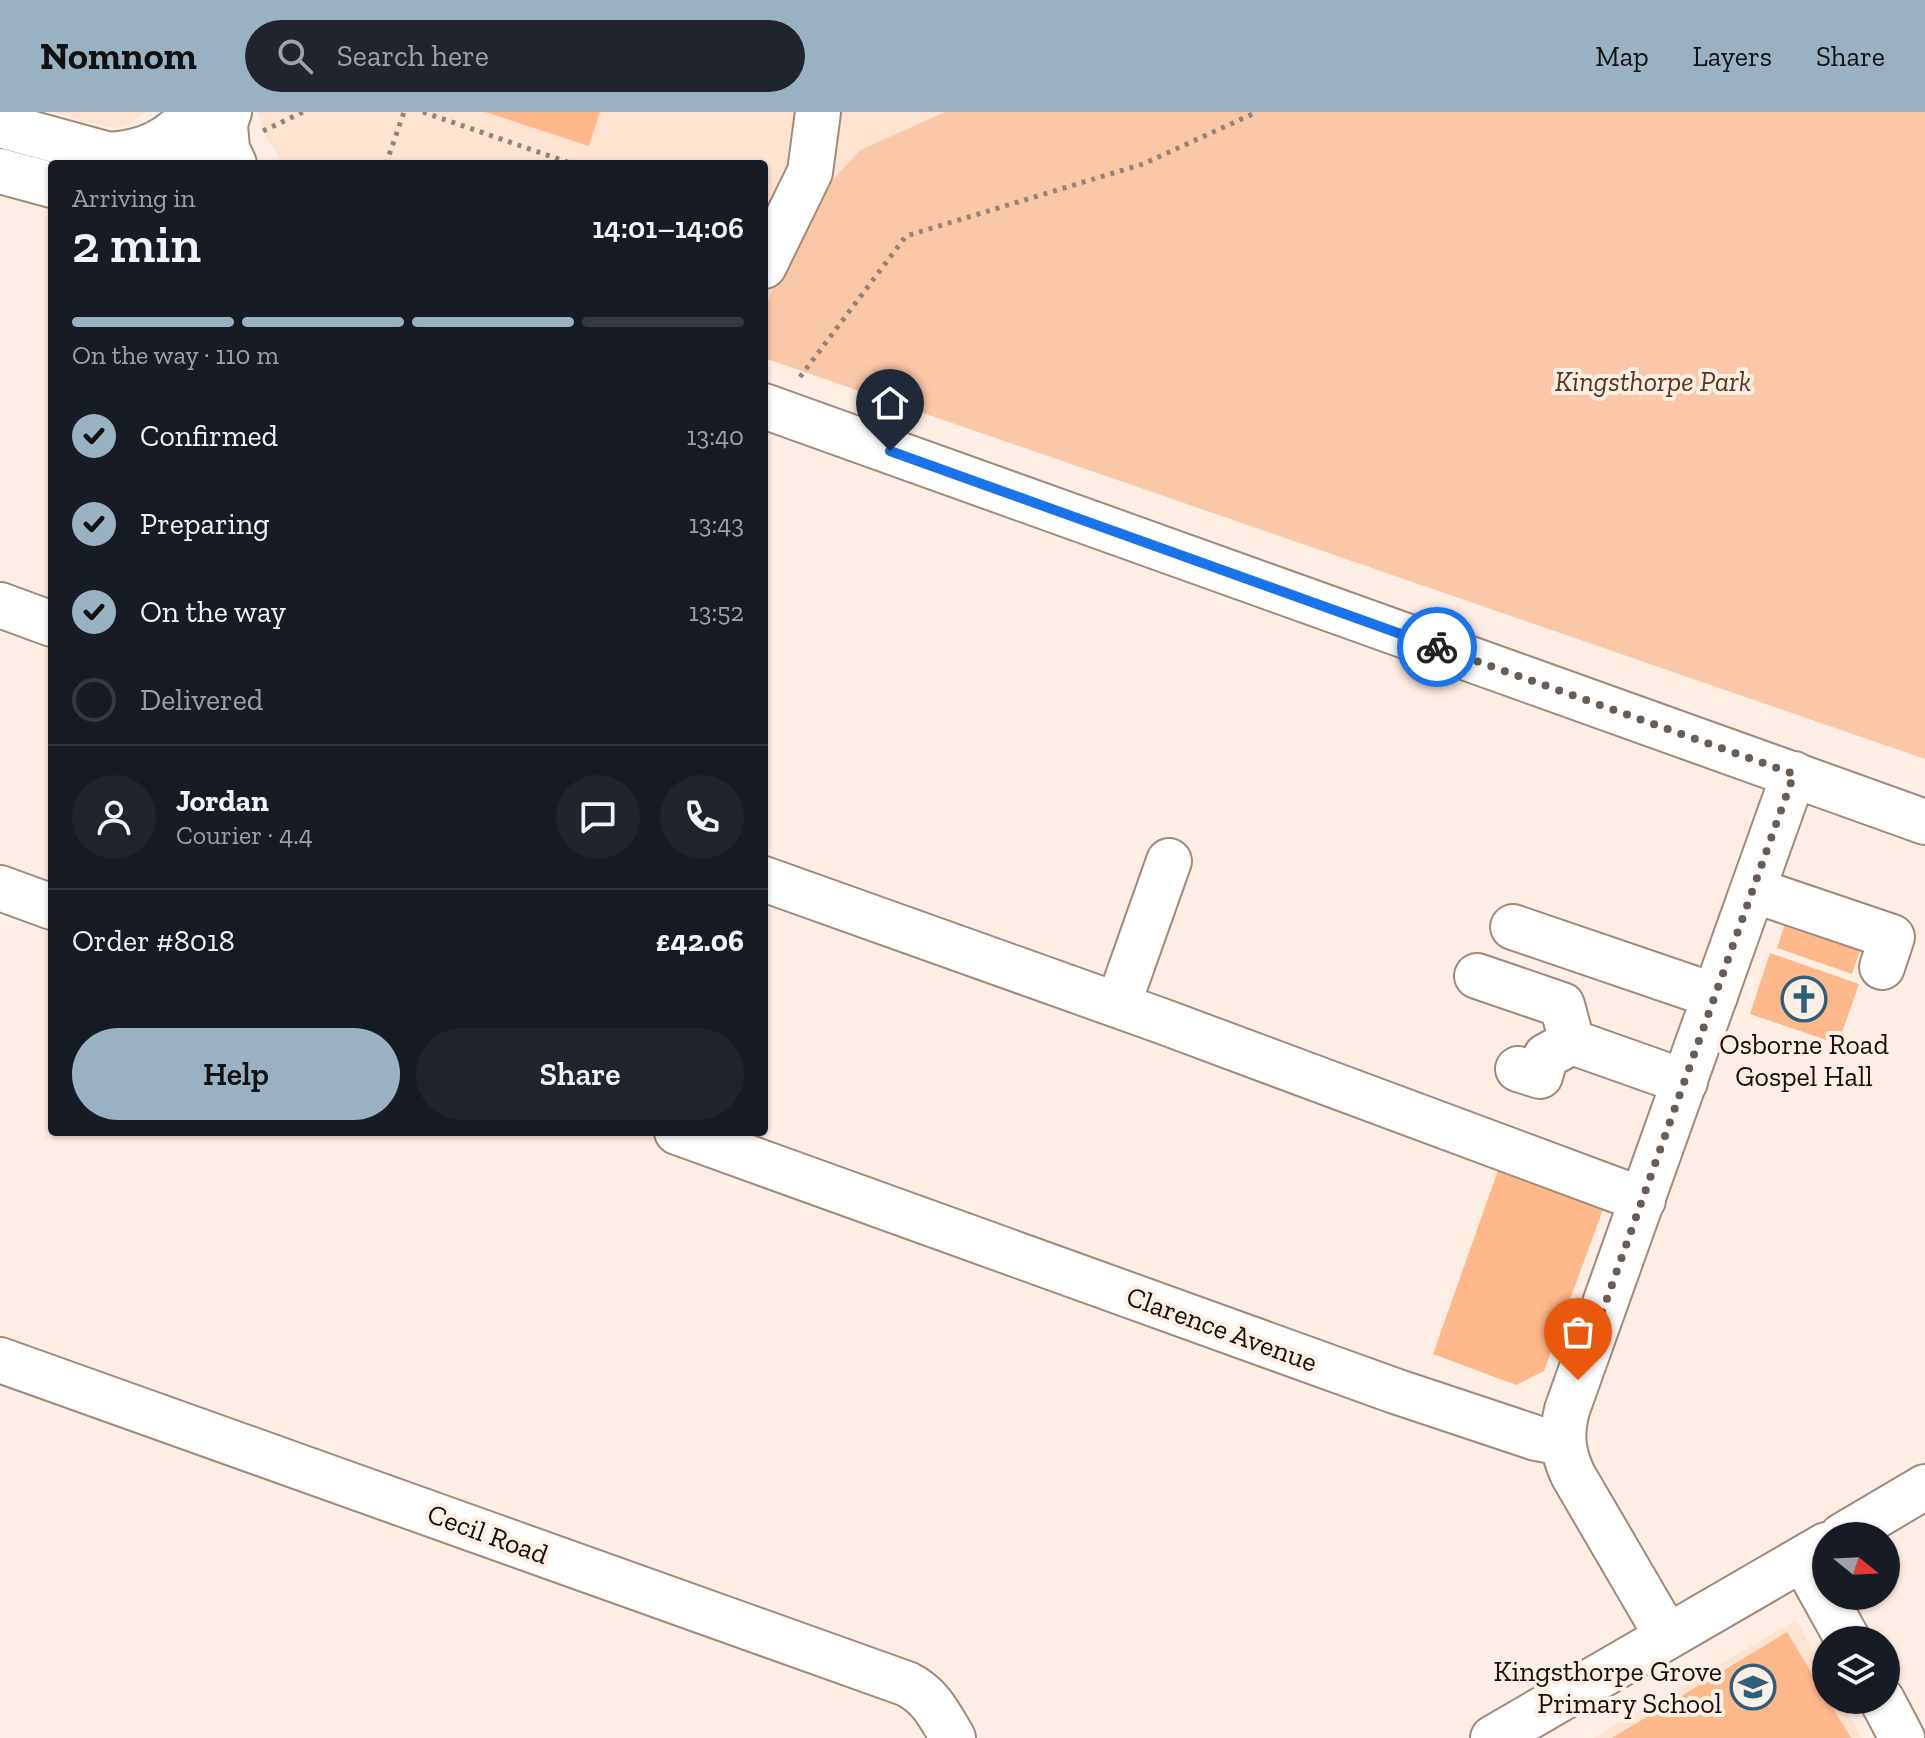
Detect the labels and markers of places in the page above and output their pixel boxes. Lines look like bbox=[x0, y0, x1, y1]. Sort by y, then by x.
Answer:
pin bbox=[856, 369, 924, 451]
church icon: Osborne Road Gospel Hall bbox=[1780, 975, 1828, 1023]
place label: Osborne Road Gospel Hall bbox=[1719, 1028, 1889, 1093]
pin bbox=[1544, 1298, 1612, 1380]
place label: Kingsthorpe Grove Primary School bbox=[1493, 1655, 1722, 1720]
school or university icon: Kingsthorpe Grove Primary School bbox=[1729, 1663, 1777, 1711]

